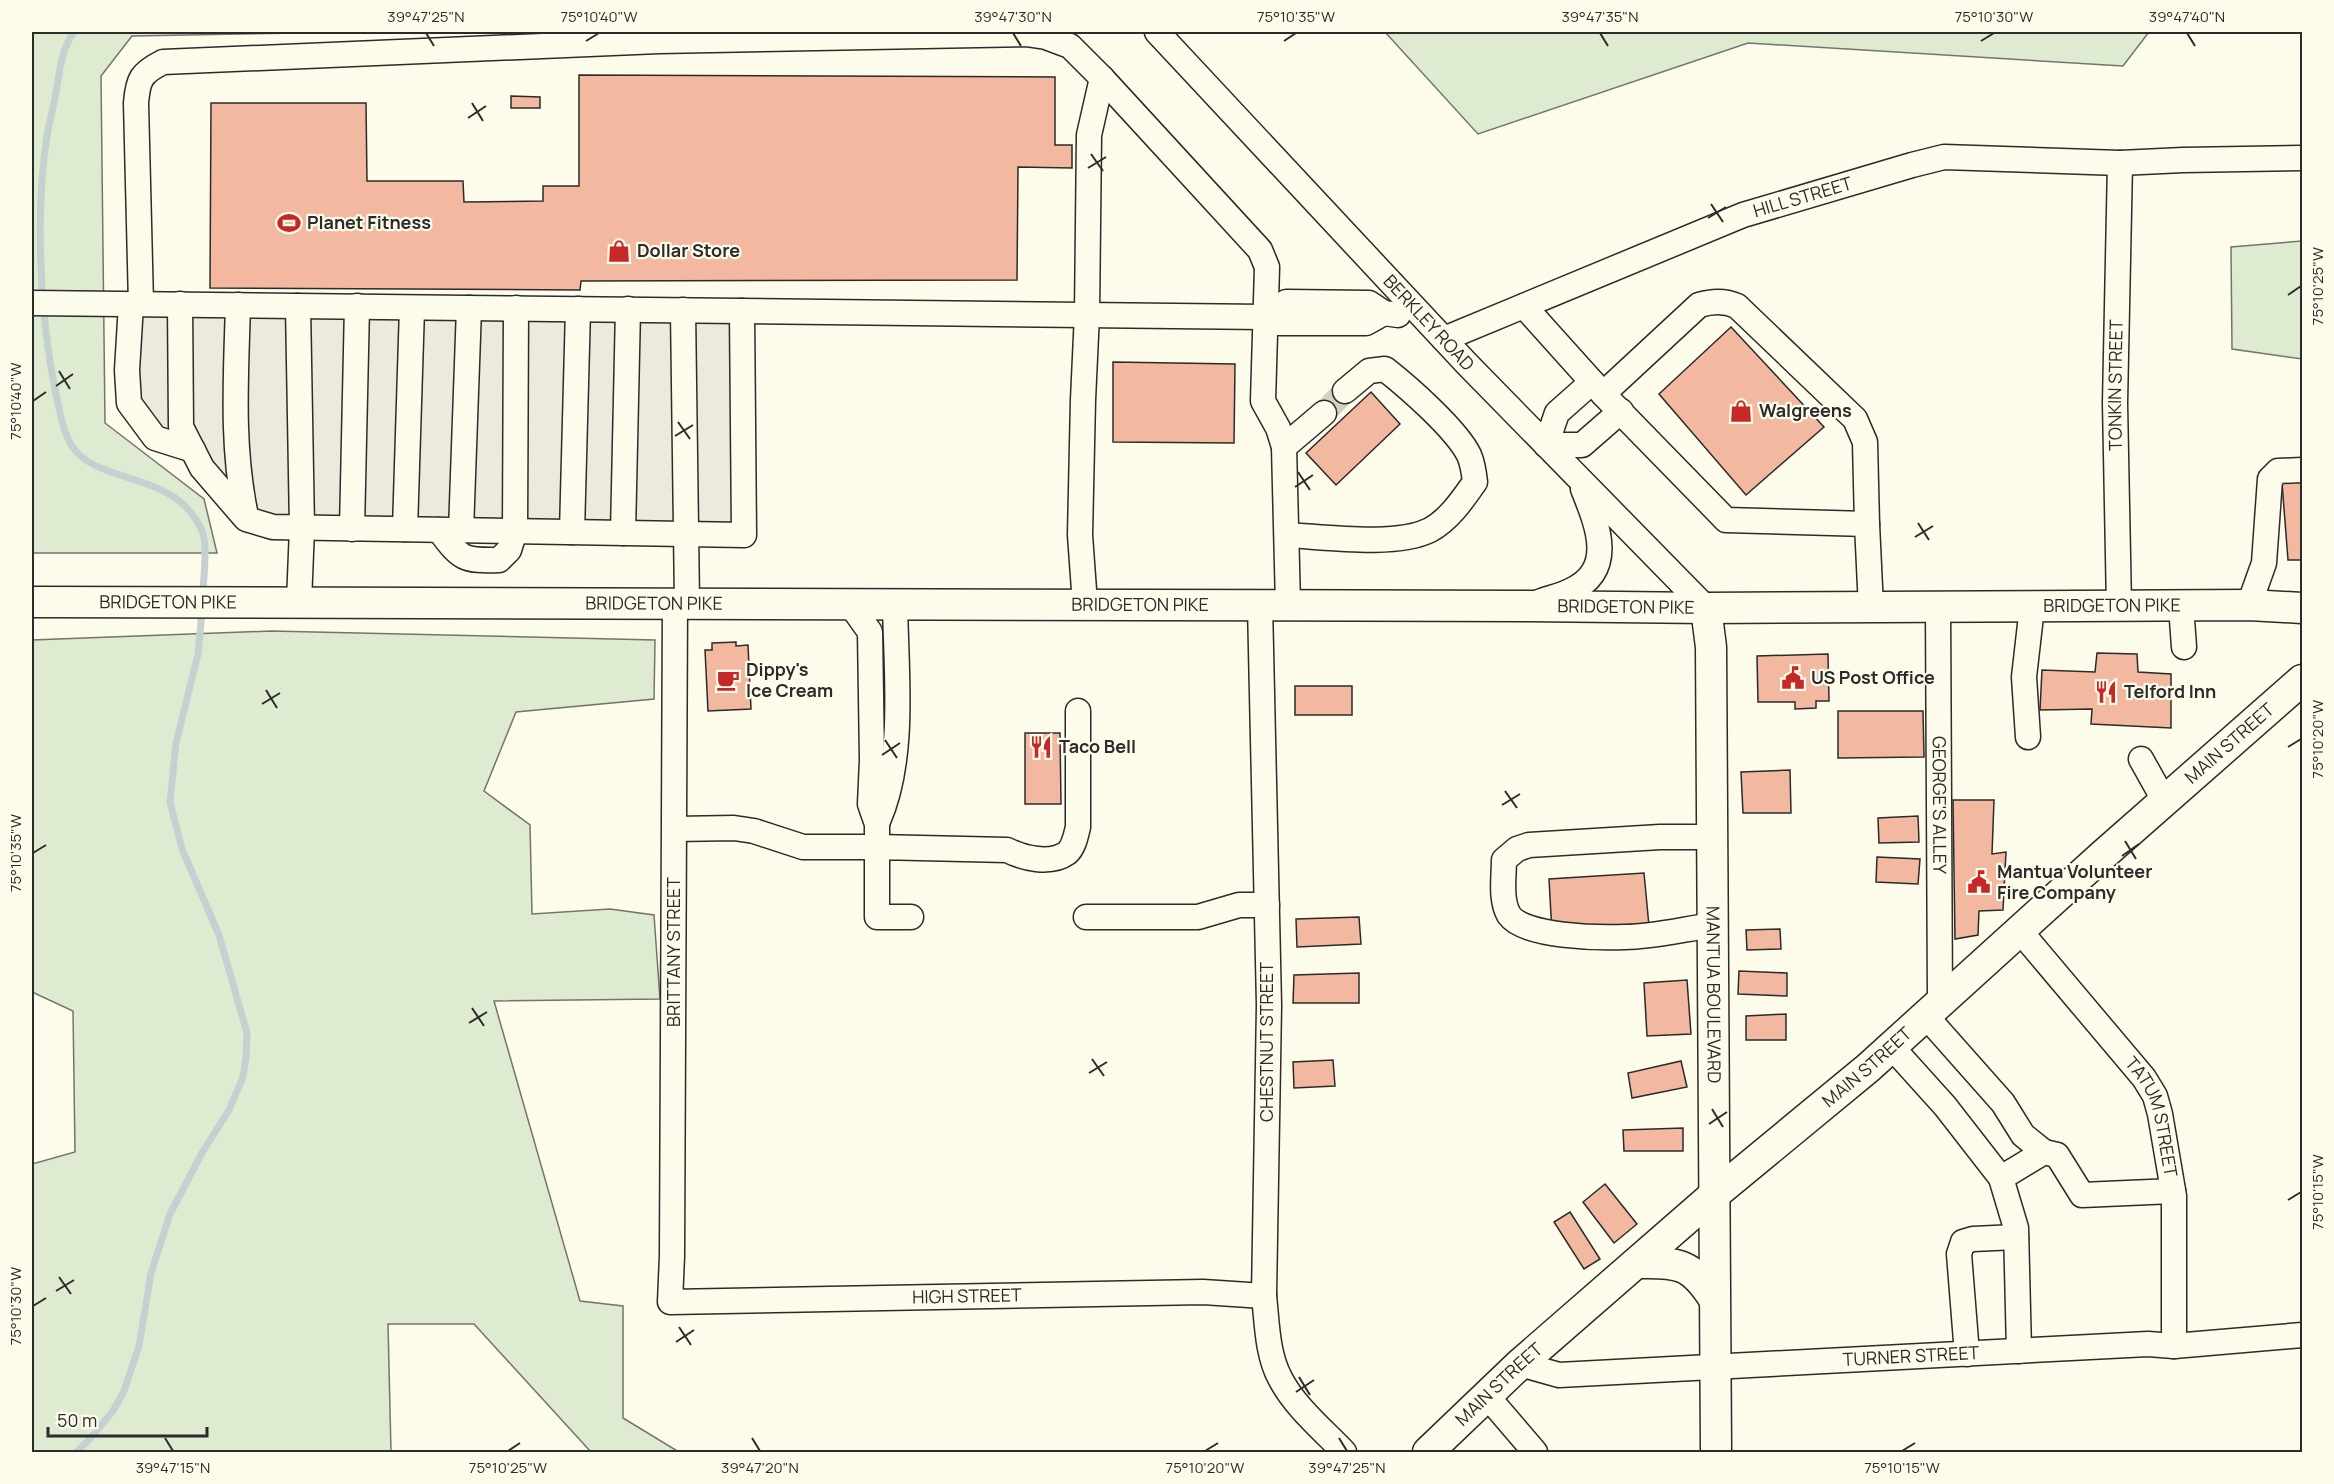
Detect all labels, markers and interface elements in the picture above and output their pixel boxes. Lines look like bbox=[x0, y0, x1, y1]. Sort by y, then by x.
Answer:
text: 39°47'25"N bbox=[387, 6, 465, 27]
text: 75°10'40"W bbox=[560, 6, 638, 27]
text: 39°47'30"N bbox=[974, 6, 1052, 27]
text: 75°10'35"W bbox=[1257, 6, 1335, 27]
text: 39°47'35"N bbox=[1561, 6, 1639, 27]
text: 75°10'30"W bbox=[1955, 6, 2033, 27]
text: 39°47'40"N bbox=[2149, 6, 2225, 27]
street label: HILL STREET bbox=[1750, 170, 1855, 222]
sports icon: Planet Fitness bbox=[276, 210, 302, 236]
place label: Planet Fitness bbox=[307, 210, 431, 234]
shop icon: Dollar Store bbox=[606, 238, 632, 264]
place label: Dollar Store bbox=[637, 238, 740, 262]
text: 75°10'25"W bbox=[2307, 247, 2328, 325]
street label: BERKLEY ROAD bbox=[1379, 269, 1480, 375]
street label: TONKIN STREET bbox=[2102, 319, 2128, 451]
text: 75°10'40"W bbox=[5, 362, 26, 440]
shop icon: Walgreens bbox=[1728, 398, 1754, 424]
place label: Walgreens bbox=[1759, 398, 1852, 422]
street label: BRIDGETON PIKE bbox=[99, 589, 237, 614]
street label: BRIDGETON PIKE bbox=[585, 590, 723, 615]
street label: BRIDGETON PIKE bbox=[1071, 592, 1209, 616]
street label: BRIDGETON PIKE bbox=[2043, 592, 2181, 617]
street label: BRIDGETON PIKE bbox=[1557, 593, 1695, 619]
place label: Dippy's Ice Cream bbox=[746, 657, 833, 702]
public building icon: US Post Office bbox=[1780, 665, 1806, 691]
place label: US Post Office bbox=[1811, 665, 1935, 689]
cafe icon: Dippy's Ice Cream bbox=[715, 667, 741, 693]
restaurant icon: Telford Inn bbox=[2093, 679, 2119, 705]
place label: Telford Inn bbox=[2124, 679, 2216, 703]
street label: MAIN STREET bbox=[2179, 697, 2279, 789]
text: 75°10'20"W bbox=[2307, 700, 2328, 778]
restaurant icon: Taco Bell bbox=[1028, 734, 1054, 760]
place label: Taco Bell bbox=[1059, 734, 1136, 758]
street label: GEORGE'S ALLEY bbox=[1928, 736, 1952, 875]
text: 75°10'35"W bbox=[5, 814, 26, 892]
place label: Mantua Volunteer Fire Company bbox=[1997, 859, 2152, 904]
public building icon: Mantua Volunteer Fire Company bbox=[1966, 869, 1992, 895]
street label: BRITTANY STREET bbox=[661, 877, 685, 1027]
street label: MANTUA BOULEVARD bbox=[1702, 906, 1727, 1083]
street label: CHESTNUT STREET bbox=[1254, 962, 1278, 1122]
street label: MAIN STREET bbox=[1817, 1021, 1917, 1112]
street label: TATUM STREET bbox=[2120, 1051, 2184, 1179]
text: 75°10'15"W bbox=[2307, 1154, 2328, 1230]
text: 75°10'30"W bbox=[5, 1267, 26, 1345]
street label: HIGH STREET bbox=[912, 1282, 1022, 1308]
street label: MAIN STREET bbox=[1450, 1337, 1547, 1431]
street label: TURNER STREET bbox=[1842, 1340, 1980, 1371]
scale bar bbox=[48, 1400, 207, 1438]
text: 50 m bbox=[57, 1408, 97, 1432]
text: 39°47'15"N bbox=[136, 1457, 210, 1478]
text: 75°10'25"W bbox=[469, 1457, 547, 1478]
text: 39°47'20"N bbox=[721, 1457, 799, 1478]
text: 75°10'20"W bbox=[1166, 1457, 1244, 1478]
text: 39°47'25"N bbox=[1308, 1457, 1386, 1478]
text: 75°10'15"W bbox=[1864, 1457, 1940, 1478]

